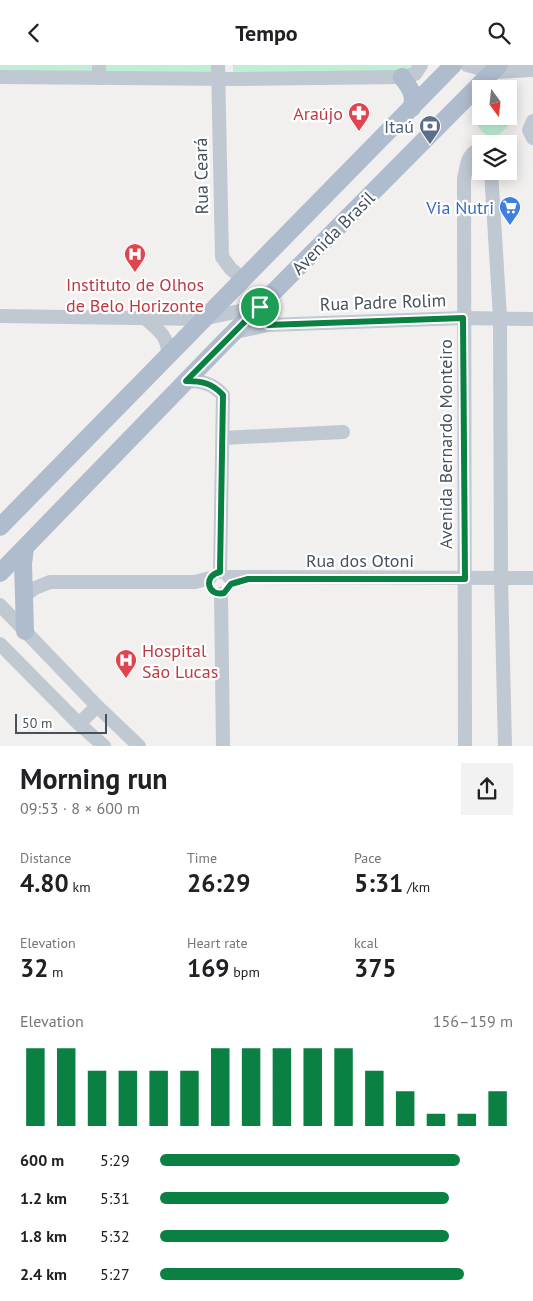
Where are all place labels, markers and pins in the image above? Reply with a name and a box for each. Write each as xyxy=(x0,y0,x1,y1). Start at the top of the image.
pharmacy icon: Araújo xyxy=(347,101,371,132)
place label: Araújo xyxy=(293,102,343,125)
bank icon: Itaú xyxy=(418,114,442,145)
place label: Itaú xyxy=(384,115,414,138)
supermarket icon: Via Nutri xyxy=(498,195,522,226)
place label: Via Nutri xyxy=(425,196,494,219)
hospital icon: Instituto de Olhos de Belo Horizonte xyxy=(123,242,147,273)
place label: Instituto de Olhos de Belo Horizonte xyxy=(66,273,204,317)
pin xyxy=(239,286,281,328)
place label: Hospital São Lucas xyxy=(142,639,218,683)
hospital icon: Hospital São Lucas xyxy=(114,648,138,679)

